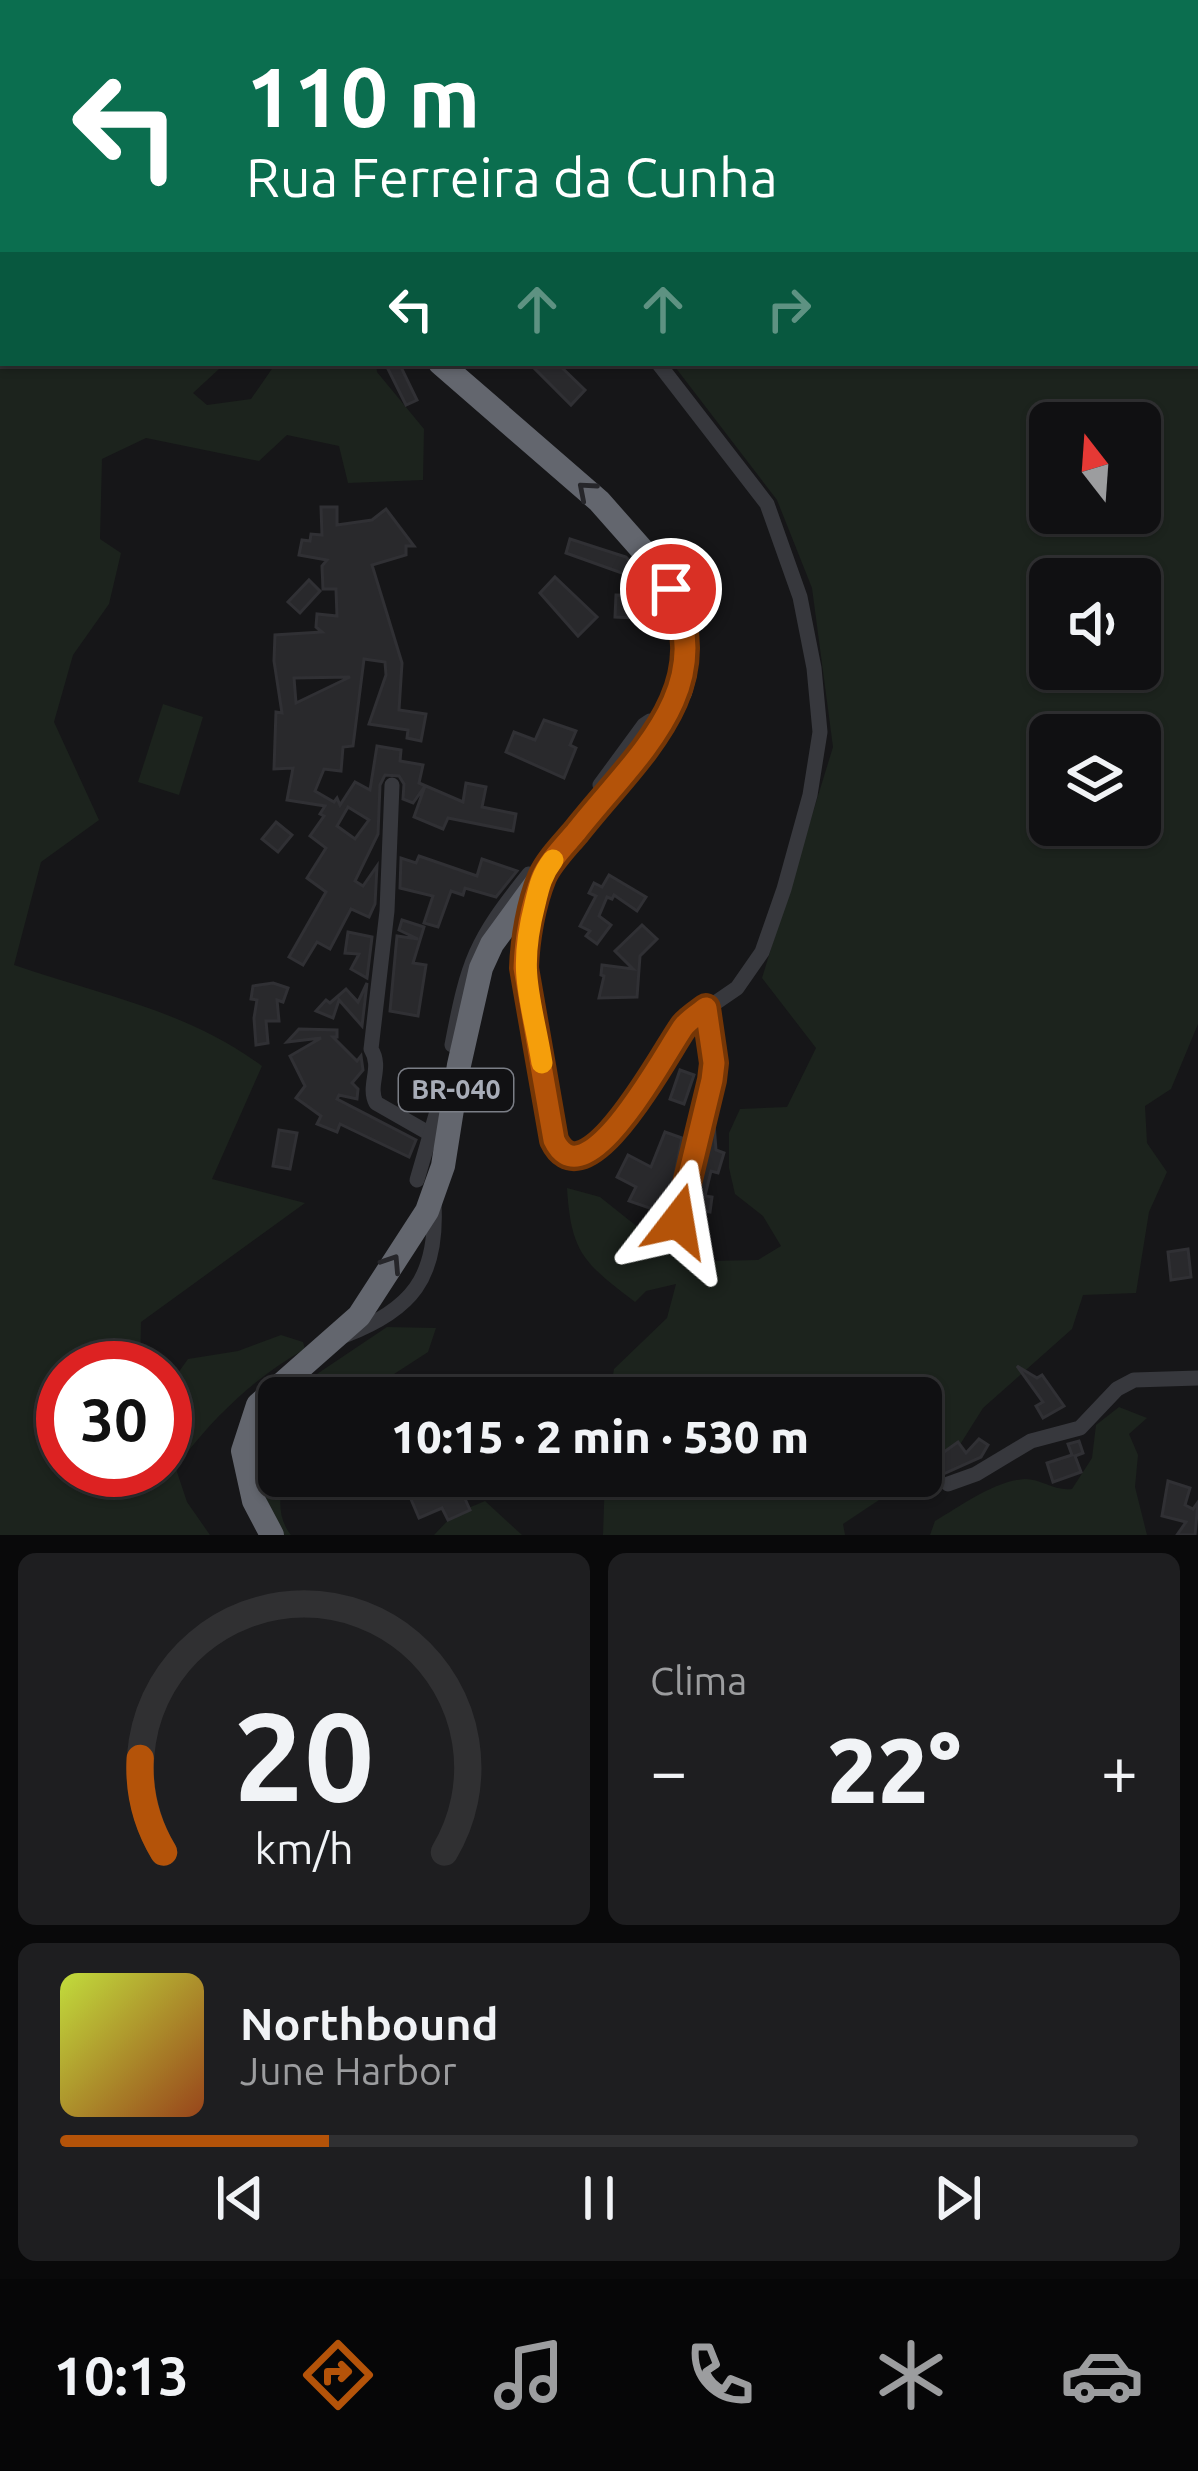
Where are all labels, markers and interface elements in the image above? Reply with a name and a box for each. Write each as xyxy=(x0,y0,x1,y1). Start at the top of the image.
icon: left xyxy=(48,48,204,204)
text: 110 m xyxy=(246,49,480,143)
text: Rua Ferreira da Cunha xyxy=(246,147,778,207)
icon: left xyxy=(378,276,444,342)
icon: ahead xyxy=(504,276,570,342)
icon: ahead xyxy=(630,276,696,342)
icon: right xyxy=(756,276,822,342)
north arrow xyxy=(1029,402,1161,534)
map controls xyxy=(1029,402,1161,846)
one-way arrow xyxy=(578,483,600,504)
pin xyxy=(620,538,722,640)
icon: arrive xyxy=(638,556,704,622)
button: sound xyxy=(1029,558,1161,690)
button: layers xyxy=(1029,714,1161,846)
road number: BR-040 xyxy=(399,1069,513,1111)
position arrow xyxy=(615,1158,741,1284)
one-way arrow xyxy=(378,1254,400,1276)
speed limit sign: 30 xyxy=(36,1341,192,1497)
text: 10:15 · 2 min · 530 m xyxy=(391,1411,809,1462)
text: Clima xyxy=(650,1659,747,1702)
text: 20 xyxy=(234,1685,374,1825)
text: 22° xyxy=(827,1719,961,1820)
text: − xyxy=(650,1733,687,1807)
text: + xyxy=(1101,1733,1138,1807)
text: km/h xyxy=(254,1824,354,1872)
text: Northbound xyxy=(240,1998,499,2049)
text: June Harbor xyxy=(240,2049,457,2092)
icon: previous xyxy=(207,2165,273,2231)
icon: pause xyxy=(566,2165,632,2231)
icon: next xyxy=(925,2165,991,2231)
icon: directions xyxy=(296,2333,380,2417)
icon: music xyxy=(487,2333,571,2417)
icon: phone xyxy=(678,2333,762,2417)
icon: climate xyxy=(869,2333,953,2417)
icon: car xyxy=(1060,2333,1144,2417)
text: 10:13 xyxy=(54,2345,189,2405)

